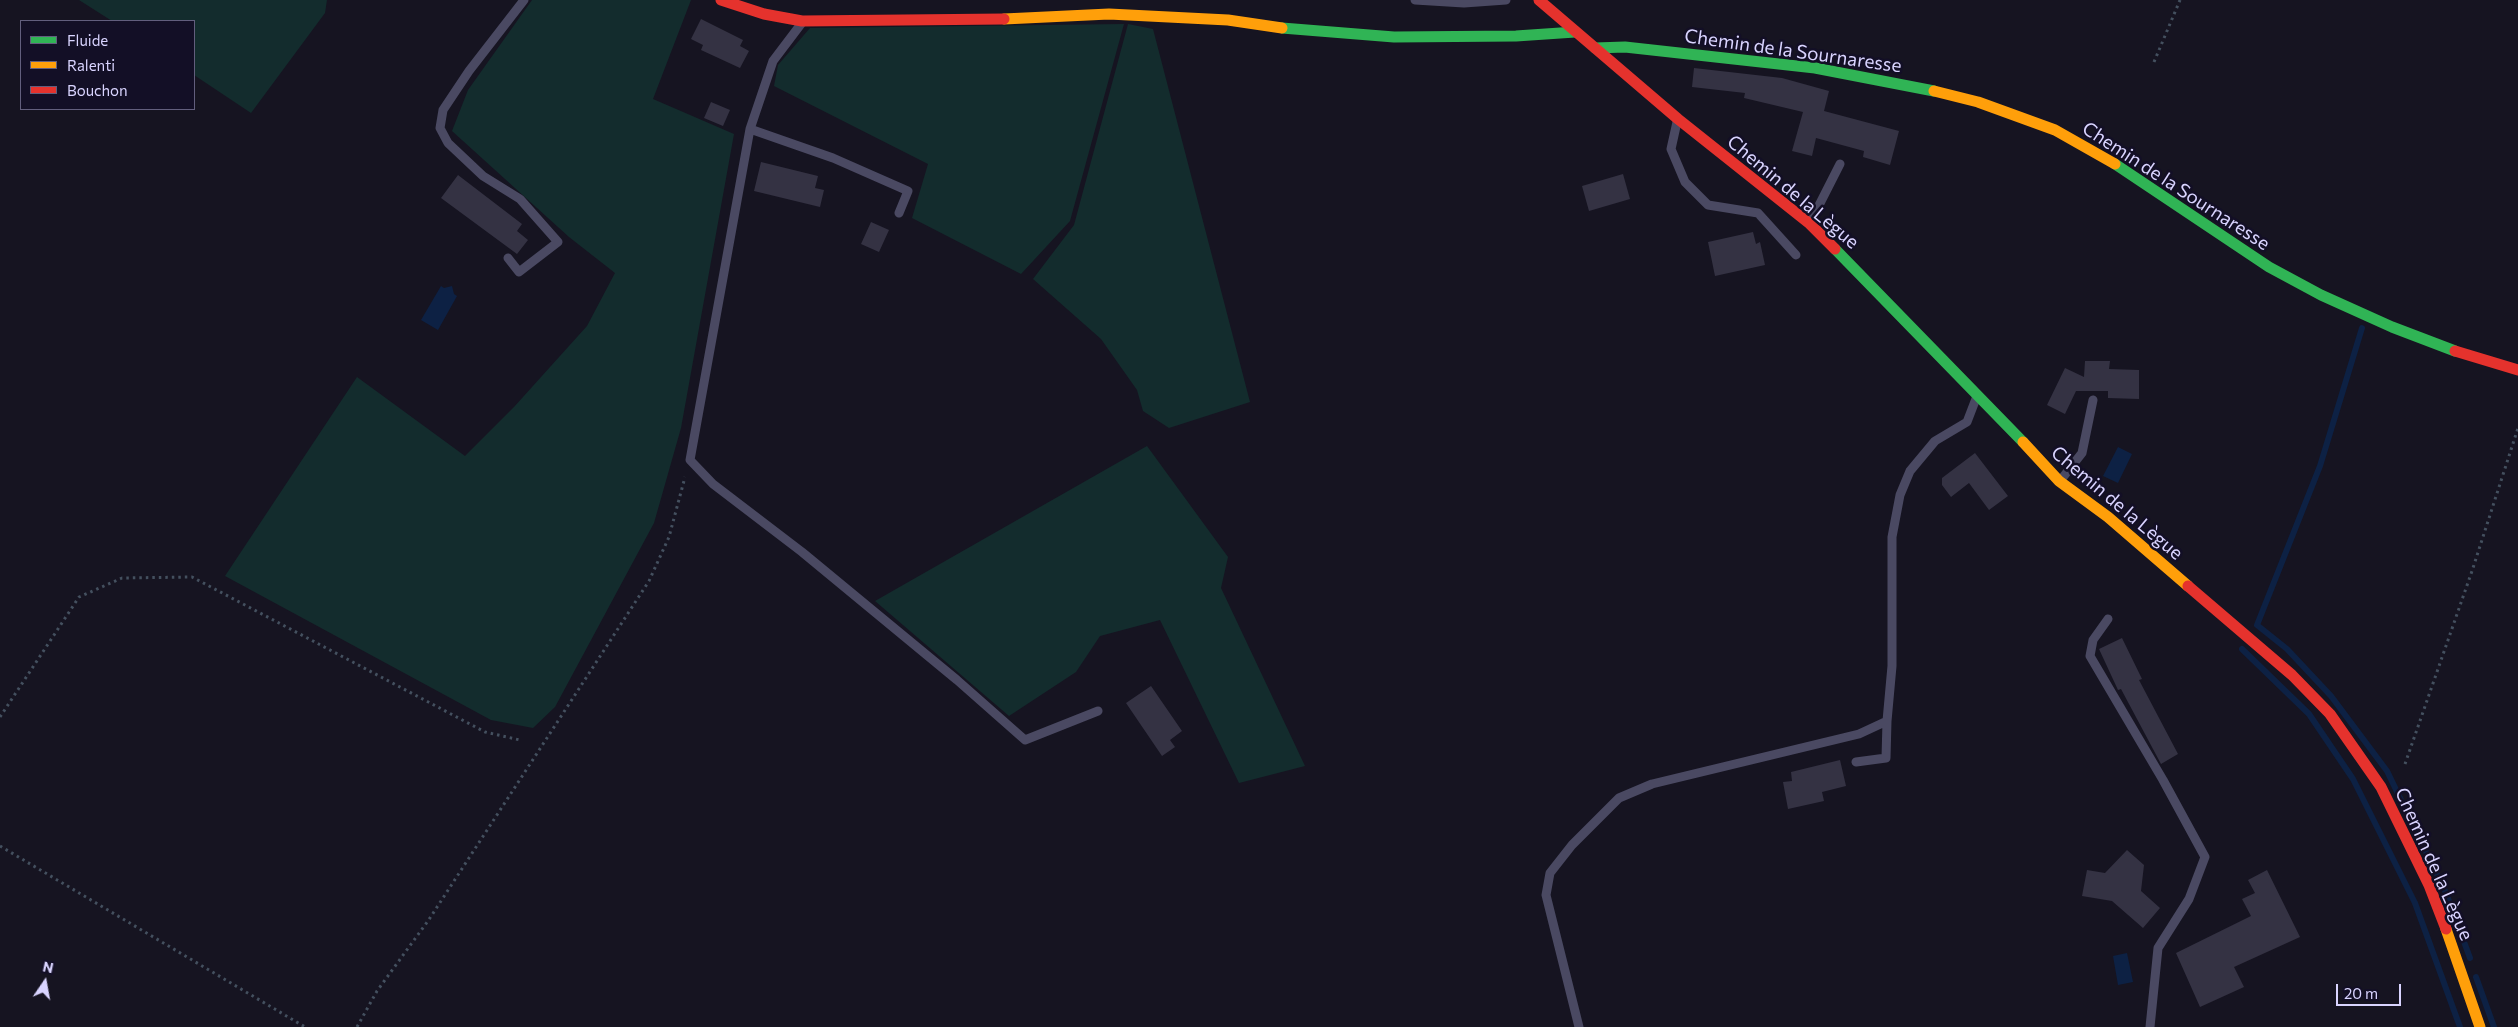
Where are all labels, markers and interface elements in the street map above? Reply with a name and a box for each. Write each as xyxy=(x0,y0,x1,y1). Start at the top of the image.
legend xyxy=(20,20,195,110)
street label: Chemin de la Sournaresse xyxy=(1683,24,1903,78)
text: Fluide xyxy=(67,31,108,49)
text: Ralenti xyxy=(67,56,115,74)
text: Bouchon xyxy=(67,81,128,99)
street label: Chemin de la Sournaresse xyxy=(2078,117,2274,255)
street label: Chemin de la Lègue xyxy=(1723,130,1863,254)
street label: Chemin de la Lègue xyxy=(2047,441,2187,565)
street label: Chemin de la Lègue xyxy=(2390,784,2478,944)
north arrow xyxy=(20,957,70,1007)
text: N xyxy=(41,957,55,976)
scale bar xyxy=(2338,974,2403,1006)
text: 20 m xyxy=(2344,984,2378,1002)

